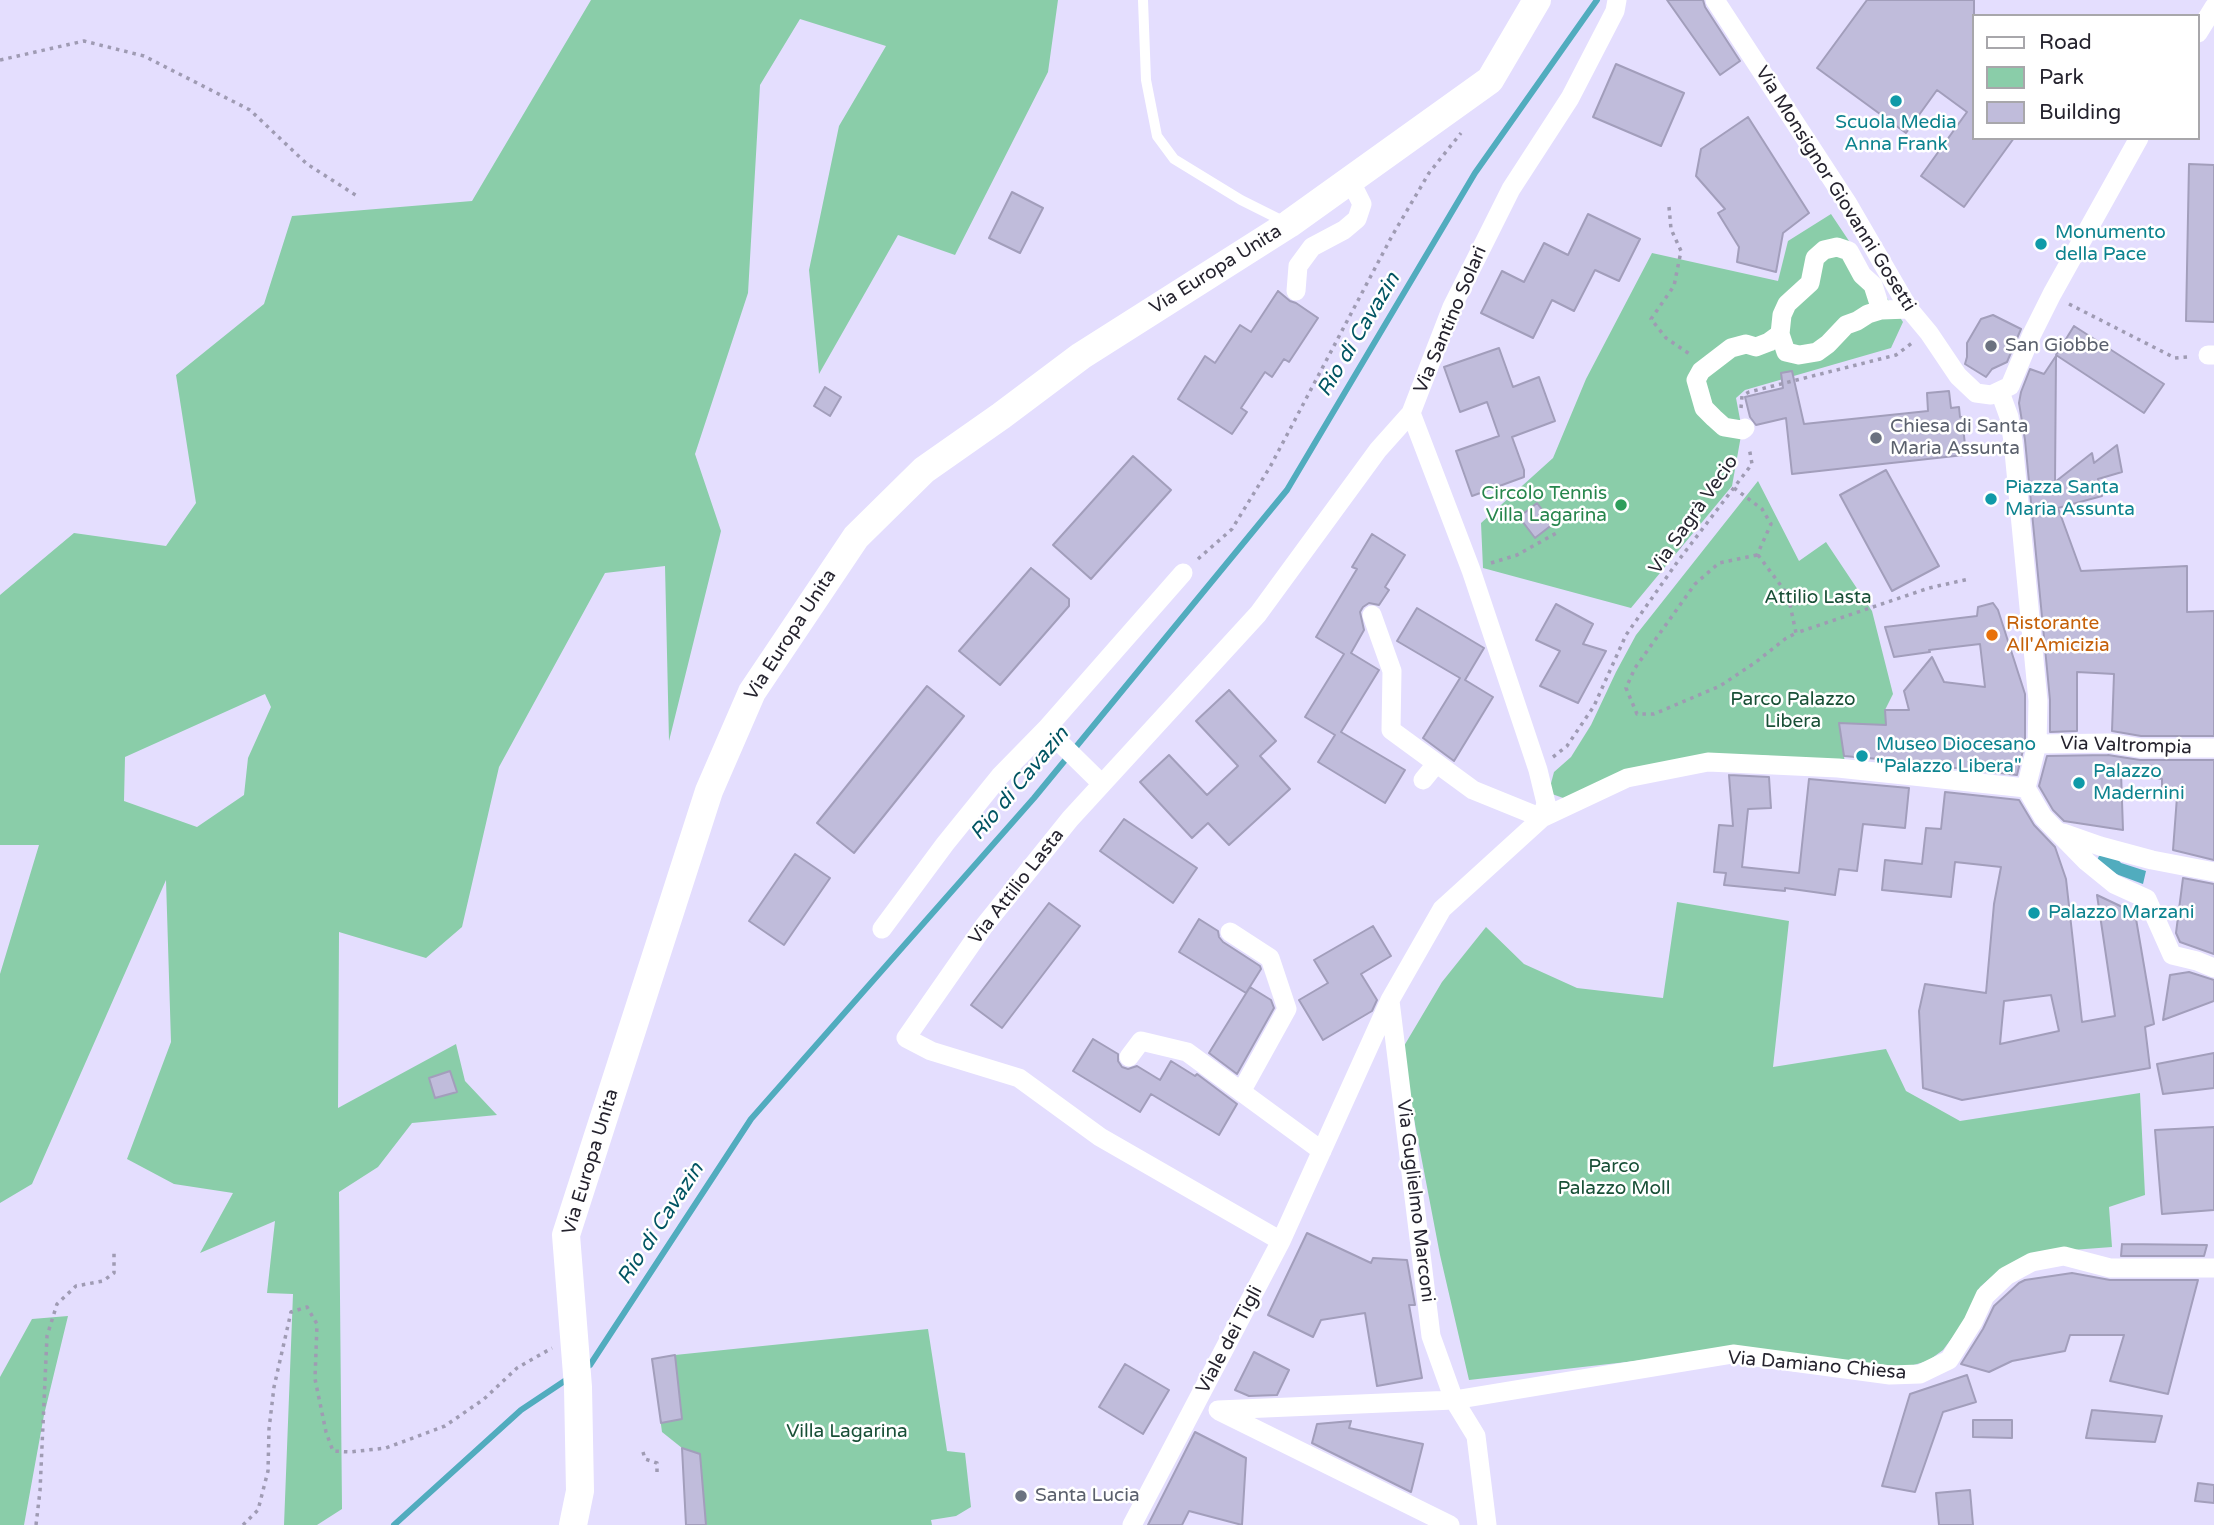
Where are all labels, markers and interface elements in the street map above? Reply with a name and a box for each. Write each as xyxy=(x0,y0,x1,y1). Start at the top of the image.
legend xyxy=(1972,14,2200,140)
text: Road xyxy=(2039,30,2092,55)
street label: Via Monsignor Giovanni Gosetti xyxy=(1750,62,1920,316)
text: Park xyxy=(2039,65,2084,90)
marker: Scuola Media Anna Frank xyxy=(1888,93,1904,109)
text: Building xyxy=(2039,100,2121,125)
place label: Scuola Media Anna Frank xyxy=(1835,112,1957,156)
street label: Via Europa Unita xyxy=(1146,220,1286,320)
place label: Monumento della Pace xyxy=(2055,222,2166,266)
marker: Monumento della Pace xyxy=(2033,236,2049,252)
street label: Via Santino Solari xyxy=(1410,243,1492,397)
water label: Rio di Cavazin xyxy=(1312,269,1406,401)
place label: San Giobbe xyxy=(2005,335,2109,357)
marker: San Giobbe xyxy=(1983,338,1999,354)
place label: Chiesa di Santa Maria Assunta xyxy=(1890,416,2028,460)
marker: Chiesa di Santa Maria Assunta xyxy=(1868,430,1884,446)
street label: Via Sagrà Vecio xyxy=(1645,451,1743,579)
place label: Piazza Santa Maria Assunta xyxy=(2005,477,2135,521)
place label: Circolo Tennis Villa Lagarina xyxy=(1481,483,1607,527)
marker: Piazza Santa Maria Assunta xyxy=(1983,491,1999,507)
marker: Circolo Tennis Villa Lagarina xyxy=(1613,497,1629,513)
street label: Via Europa Unita xyxy=(740,565,842,705)
park label: Attilio Lasta xyxy=(1764,587,1872,609)
place label: Ristorante All'Amicizia xyxy=(2006,613,2110,657)
marker: Ristorante All'Amicizia xyxy=(1984,627,2000,643)
park label: Parco Palazzo Libera xyxy=(1730,689,1856,733)
water label: Rio di Cavazin xyxy=(965,722,1075,846)
street label: Via Valtrompia xyxy=(2060,732,2192,760)
place label: Museo Diocesano "Palazzo Libera" xyxy=(1876,734,2036,778)
marker: Museo Diocesano "Palazzo Libera" xyxy=(1854,748,1870,764)
place label: Palazzo Madernini xyxy=(2093,761,2185,805)
marker: Palazzo Madernini xyxy=(2071,775,2087,791)
street label: Via Attilio Lasta xyxy=(965,824,1069,950)
place label: Palazzo Marzani xyxy=(2048,902,2195,924)
marker: Palazzo Marzani xyxy=(2026,905,2042,921)
street label: Via Europa Unita xyxy=(558,1086,624,1238)
street label: Via Guglielmo Marconi xyxy=(1391,1098,1439,1304)
park label: Parco Palazzo Moll xyxy=(1558,1156,1670,1200)
water label: Rio di Cavazin xyxy=(612,1158,710,1290)
street label: Viale dei Tigli xyxy=(1192,1282,1268,1398)
street label: Via Damiano Chiesa xyxy=(1727,1347,1907,1385)
park label: Villa Lagarina xyxy=(786,1421,908,1443)
place label: Santa Lucia xyxy=(1035,1485,1140,1507)
marker: Santa Lucia xyxy=(1013,1488,1029,1504)

